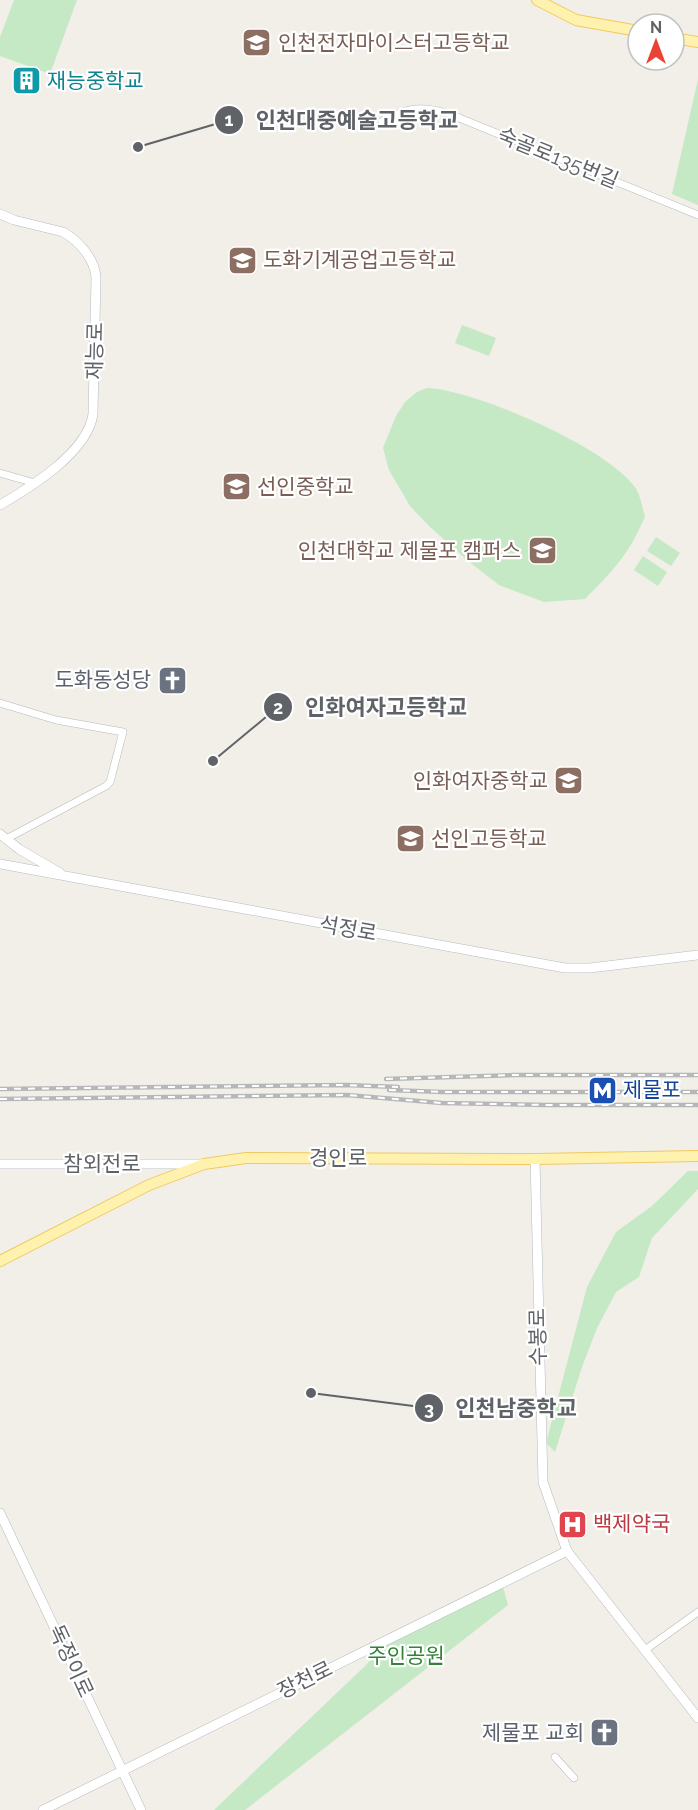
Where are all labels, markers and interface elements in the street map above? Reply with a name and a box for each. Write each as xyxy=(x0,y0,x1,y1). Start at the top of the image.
north arrow xyxy=(626,12,686,72)
text: N xyxy=(650,18,662,37)
school or university icon: 인천전자마이스터고등학교 xyxy=(241,27,273,59)
place label: 인천전자마이스터고등학교 xyxy=(278,30,510,55)
building icon: 재능중학교 xyxy=(10,65,42,97)
place label: 재능중학교 xyxy=(47,68,144,93)
callout: 인천대중예술고등학교 xyxy=(214,100,470,140)
text: 인천대중예술고등학교 xyxy=(256,107,458,133)
text: 1 xyxy=(225,109,234,130)
street label: 숙골로135번길 xyxy=(494,122,622,193)
school or university icon: 도화기계공업고등학교 xyxy=(226,244,258,276)
place label: 도화기계공업고등학교 xyxy=(263,247,456,272)
street label: 재능로 xyxy=(81,322,108,380)
school or university icon: 선인중학교 xyxy=(220,471,252,503)
place label: 선인중학교 xyxy=(257,474,354,499)
school or university icon: 인천대학교 제물포 캠퍼스 xyxy=(526,535,558,567)
place label: 인천대학교 제물포 캠퍼스 xyxy=(298,538,521,563)
church icon: 도화동성당 xyxy=(156,664,188,696)
place label: 도화동성당 xyxy=(54,667,151,692)
callout: 인화여자고등학교 xyxy=(263,687,479,727)
text: 인화여자고등학교 xyxy=(305,694,467,720)
text: 2 xyxy=(273,697,283,718)
school or university icon: 인화여자중학교 xyxy=(553,765,585,797)
place label: 인화여자중학교 xyxy=(413,768,548,793)
school or university icon: 선인고등학교 xyxy=(394,823,426,855)
place label: 선인고등학교 xyxy=(431,826,547,851)
street label: 석정로 xyxy=(317,911,379,946)
metro station icon: 제물포 xyxy=(586,1074,618,1106)
place label: 제물포 xyxy=(623,1077,681,1102)
street label: 경인로 xyxy=(309,1145,367,1170)
street label: 참외전로 xyxy=(63,1151,141,1176)
street label: 수봉로 xyxy=(524,1308,551,1366)
callout: 인천남중학교 xyxy=(414,1388,589,1428)
text: 인천남중학교 xyxy=(455,1395,577,1421)
text: 3 xyxy=(424,1398,434,1419)
hospital icon: 백제약국 xyxy=(556,1508,588,1540)
place label: 백제약국 xyxy=(593,1511,670,1536)
street label: 독정이로 xyxy=(44,1620,99,1701)
park label: 주인공원 xyxy=(367,1643,445,1668)
street label: 장천로 xyxy=(273,1656,336,1703)
church icon: 제물포 교회 xyxy=(589,1717,621,1749)
place label: 제물포 교회 xyxy=(482,1720,584,1745)

